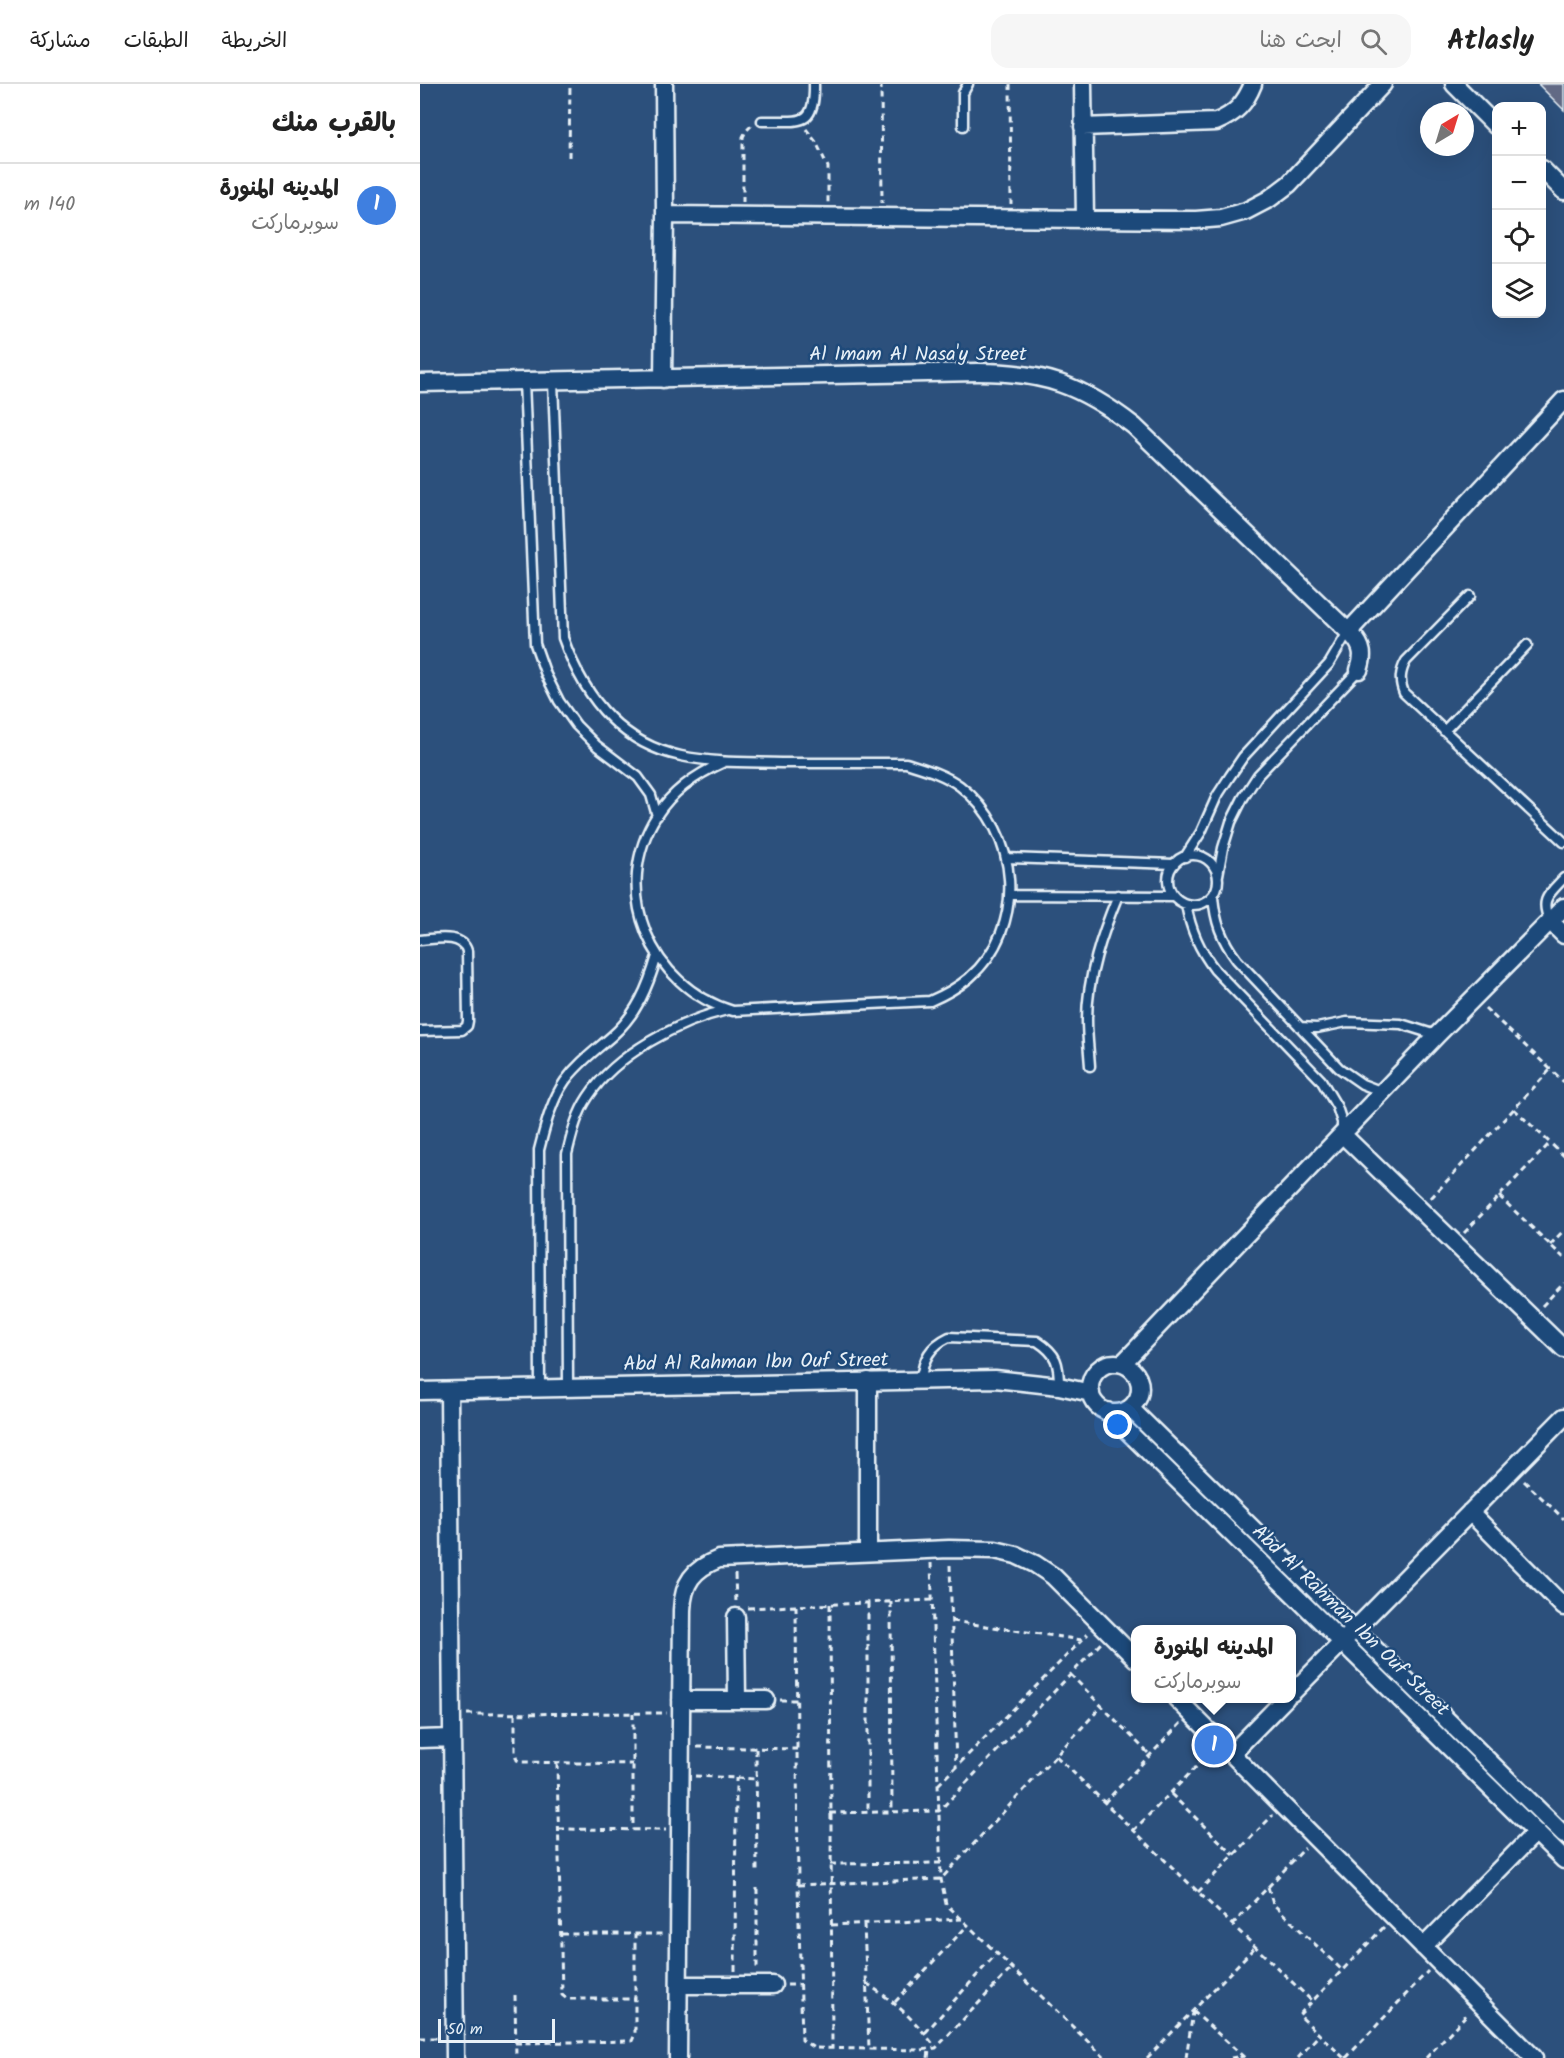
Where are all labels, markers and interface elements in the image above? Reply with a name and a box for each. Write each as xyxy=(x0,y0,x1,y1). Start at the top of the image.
search box xyxy=(991,14,1411,68)
text: Atlasly xyxy=(1447,19,1534,64)
text: ابحث هنا xyxy=(1260,24,1342,59)
text: مشاركة xyxy=(30,25,91,58)
text: الطبقات xyxy=(124,25,189,58)
text: الخريطة xyxy=(222,25,287,58)
icon: search xyxy=(1357,25,1390,58)
north arrow xyxy=(1420,102,1474,156)
map controls xyxy=(1492,102,1546,318)
button: + xyxy=(1492,102,1546,156)
text: بالقرب منك xyxy=(272,103,396,145)
button: − xyxy=(1492,156,1546,210)
text: المدينه المنورة xyxy=(219,172,339,207)
text: 140 m xyxy=(24,189,75,221)
text: 1 xyxy=(373,189,380,221)
text: سوبرماركت xyxy=(251,208,339,240)
button: locate xyxy=(1492,210,1546,264)
button: layers xyxy=(1492,264,1546,318)
street label: Al Imam Al Nasa'y Street xyxy=(809,339,1027,371)
street label: Abd Al Rahman Ibn Ouf Street xyxy=(623,1345,889,1381)
your location xyxy=(1103,1410,1132,1439)
street label: Abd Al Rahman Ibn Ouf Street xyxy=(1244,1517,1457,1725)
popup xyxy=(1131,1625,1296,1703)
text: المدينه المنورة xyxy=(1154,1631,1273,1666)
text: سوبرماركت xyxy=(1154,1667,1242,1699)
pin: 1 xyxy=(1194,1722,1234,1768)
scale bar xyxy=(438,2016,555,2044)
text: 50 m xyxy=(447,2017,483,2042)

